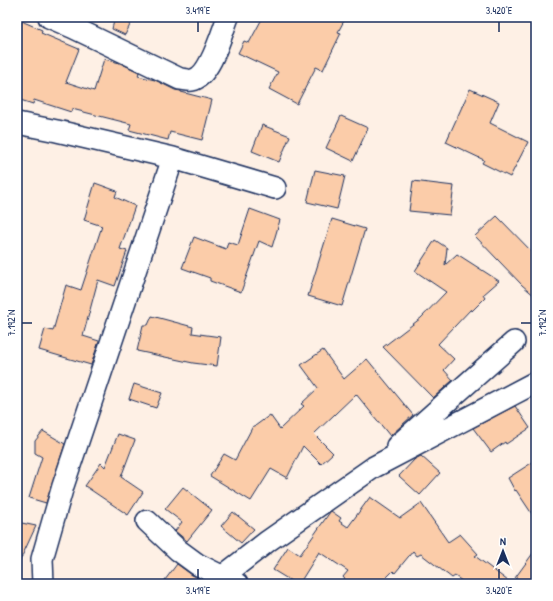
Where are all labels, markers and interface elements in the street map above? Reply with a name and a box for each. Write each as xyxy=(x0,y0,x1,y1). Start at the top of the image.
text: 3.419°E xyxy=(186,4,211,17)
text: 3.420°E xyxy=(486,4,513,17)
text: 7.192°N xyxy=(5,310,18,336)
text: 7.192°N xyxy=(536,310,549,336)
north arrow xyxy=(483,531,523,571)
text: N xyxy=(500,534,506,548)
text: 3.419°E xyxy=(186,584,211,597)
text: 3.420°E xyxy=(486,584,513,597)

